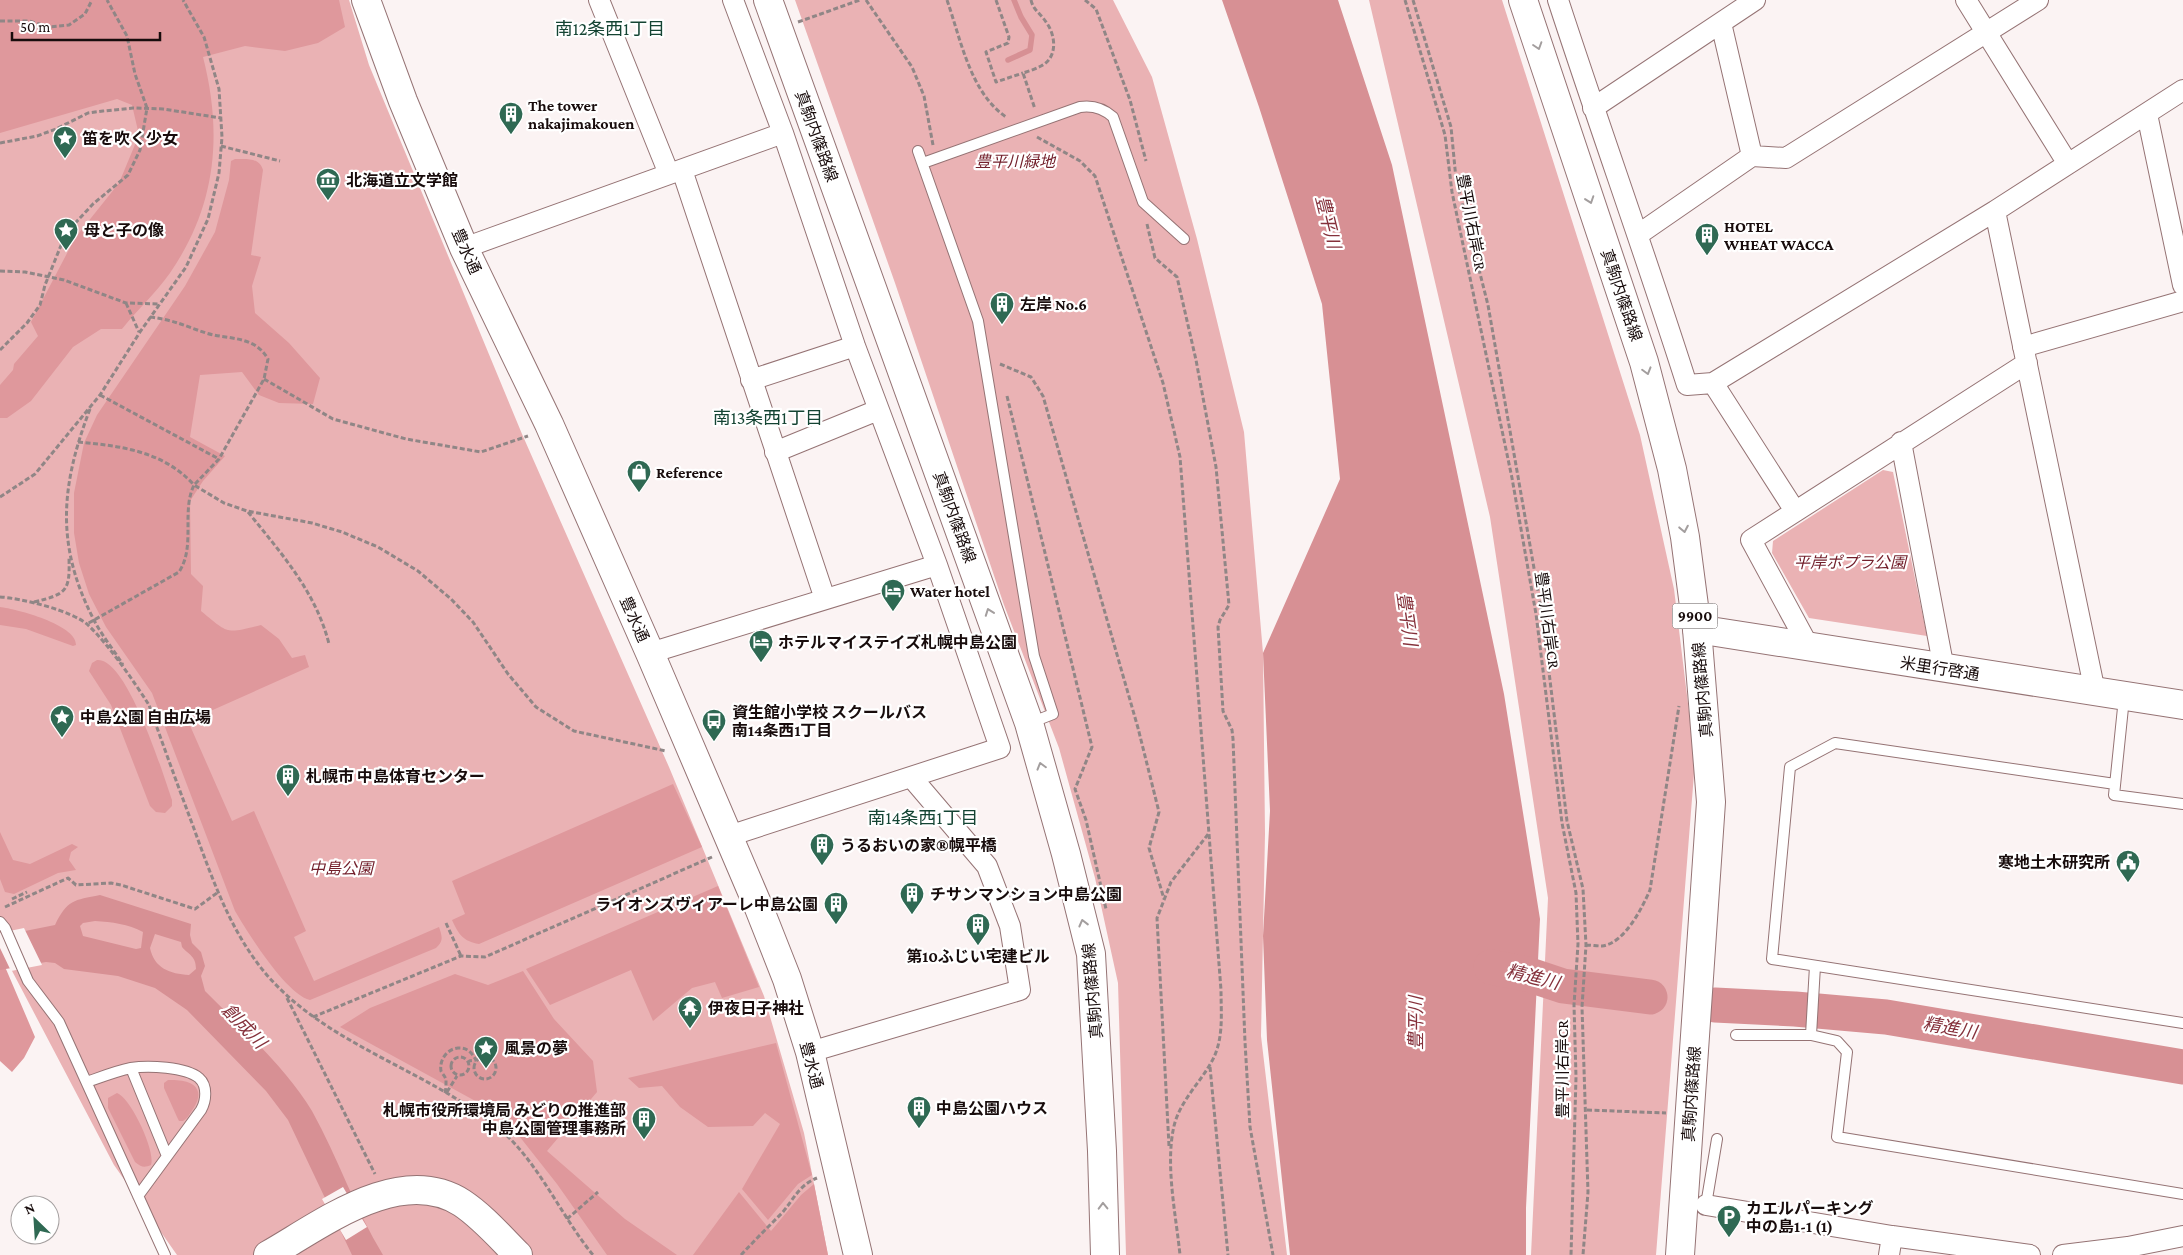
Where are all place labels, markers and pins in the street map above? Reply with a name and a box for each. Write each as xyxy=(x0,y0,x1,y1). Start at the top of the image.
place label: The tower nakajimakouen xyxy=(528,97,634,133)
building icon: The tower nakajimakouen xyxy=(498,101,524,135)
place icon: 笛を吹く少女 xyxy=(52,125,78,159)
place label: 笛を吹く少女 xyxy=(82,130,178,147)
museum icon: 北海道立文学館 xyxy=(315,167,341,201)
place label: 北海道立文学館 xyxy=(346,172,458,189)
place icon: 母と子の像 xyxy=(53,217,79,251)
place label: HOTEL WHEAT WACCA xyxy=(1723,218,1834,253)
place label: 母と子の像 xyxy=(84,222,164,239)
building icon: HOTEL WHEAT WACCA xyxy=(1694,222,1720,256)
building icon: 左岸 No.6 xyxy=(989,291,1015,325)
place label: 左岸 No.6 xyxy=(1020,296,1087,313)
shop icon: Reference xyxy=(626,459,652,493)
place label: Reference xyxy=(656,464,723,481)
hotel icon: Water hotel xyxy=(880,578,906,612)
place label: Water hotel xyxy=(909,583,990,600)
hotel icon: ホテルマイステイズ札幌中島公園 xyxy=(748,629,774,663)
place label: ホテルマイステイズ札幌中島公園 xyxy=(778,634,1017,651)
place icon: 中島公園 自由広場 xyxy=(49,704,75,738)
place label: 資生館小学校 スクールバス 南14条西1丁目 xyxy=(732,704,927,739)
bus stop icon: 資生館小学校 スクールバス 南14条西1丁目 xyxy=(701,708,727,742)
place label: 中島公園 自由広場 xyxy=(80,709,211,726)
building icon: 札幌市 中島体育センター xyxy=(275,763,301,797)
place label: 札幌市 中島体育センター xyxy=(306,768,485,785)
building icon: うるおいの家®幌平橋 xyxy=(809,832,835,866)
place label: うるおいの家®幌平橋 xyxy=(840,837,997,854)
public building icon: 寒地土木研究所 xyxy=(2115,849,2141,883)
place label: 寒地土木研究所 xyxy=(1998,854,2110,871)
building icon: チサンマンション中島公園 xyxy=(899,881,925,915)
place label: チサンマンション中島公園 xyxy=(930,886,1122,903)
building icon: ライオンズヴィアーレ中島公園 xyxy=(823,891,849,925)
place label: ライオンズヴィアーレ中島公園 xyxy=(595,896,818,913)
building icon: 第10ふじい宅建ビル xyxy=(965,912,991,946)
place label: 第10ふじい宅建ビル xyxy=(906,948,1050,965)
temple icon: 伊夜日子神社 xyxy=(677,995,703,1029)
place label: 伊夜日子神社 xyxy=(707,999,804,1017)
place icon: 風景の夢 xyxy=(473,1035,499,1069)
place label: 風景の夢 xyxy=(504,1040,568,1057)
building icon: 中島公園ハウス xyxy=(906,1095,932,1129)
place label: 中島公園ハウス xyxy=(936,1100,1048,1117)
place label: 札幌市役所環境局 みどりの推進部 中島公園管理事務所 xyxy=(383,1102,626,1137)
building icon: 札幌市役所環境局 みどりの推進部 中島公園管理事務所 xyxy=(631,1106,657,1140)
place label: カエルパーキング 中の島1-1 (1) xyxy=(1746,1199,1874,1236)
parking icon: カエルパーキング 中の島1-1 (1) xyxy=(1716,1204,1742,1238)

